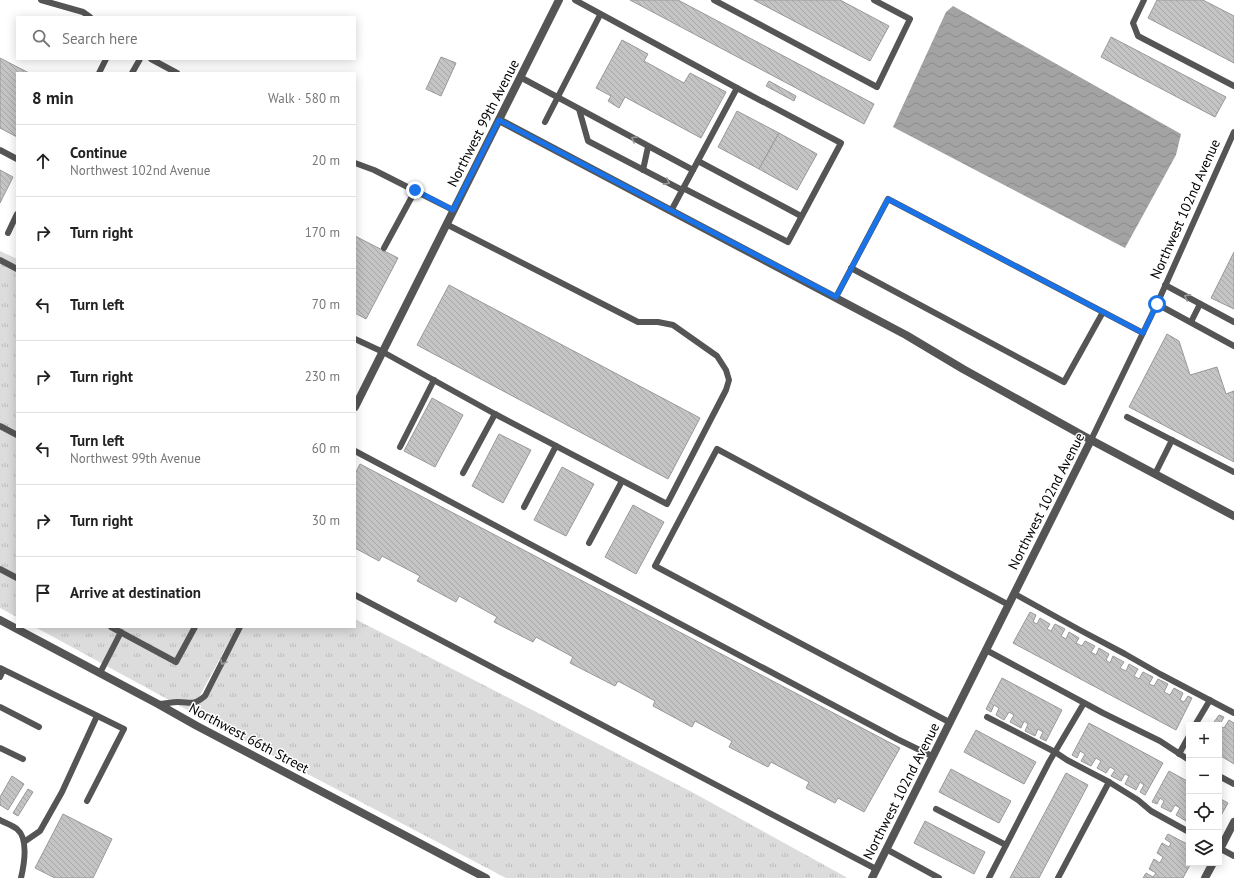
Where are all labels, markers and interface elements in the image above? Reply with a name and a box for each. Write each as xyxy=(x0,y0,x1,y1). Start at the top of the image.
search box xyxy=(16,16,356,60)
icon: search xyxy=(30,27,52,49)
text: Search here xyxy=(62,29,138,48)
street label: Northwest 99th Avenue xyxy=(443,56,523,190)
text: 8 min xyxy=(32,87,73,109)
text: Walk · 580 m xyxy=(268,90,340,107)
one-way arrow xyxy=(631,136,638,143)
street label: Northwest 102nd Avenue xyxy=(1146,136,1224,282)
text: Continue xyxy=(70,143,127,162)
icon: ahead xyxy=(32,150,54,172)
text: 20 m xyxy=(312,152,340,169)
text: Northwest 102nd Avenue xyxy=(70,162,210,179)
one-way arrow xyxy=(663,178,670,185)
route end xyxy=(406,181,424,199)
icon: right xyxy=(32,222,54,244)
text: Turn right xyxy=(70,223,133,242)
text: 170 m xyxy=(305,224,340,241)
icon: left xyxy=(32,294,54,316)
one-way arrow xyxy=(1184,294,1191,302)
text: Turn left xyxy=(70,295,124,314)
route start xyxy=(1148,295,1166,313)
text: 70 m xyxy=(312,296,340,313)
icon: right xyxy=(32,366,54,388)
text: Turn right xyxy=(70,367,133,386)
text: 230 m xyxy=(305,368,340,385)
street label: Northwest 102nd Avenue xyxy=(1004,430,1088,572)
text: Turn left xyxy=(70,431,124,450)
icon: left xyxy=(32,438,54,460)
text: 60 m xyxy=(312,440,340,457)
text: Northwest 99th Avenue xyxy=(70,450,201,467)
icon: right xyxy=(32,510,54,532)
text: Turn right xyxy=(70,511,133,530)
text: 30 m xyxy=(312,512,340,529)
icon: arrive xyxy=(32,582,54,604)
text: Arrive at destination xyxy=(70,583,201,602)
one-way arrow xyxy=(220,658,227,665)
street label: Northwest 66th Street xyxy=(186,699,312,777)
street label: Northwest 102nd Avenue xyxy=(859,720,943,862)
map controls xyxy=(1186,722,1222,866)
button: + xyxy=(1186,722,1222,758)
button: − xyxy=(1186,758,1222,794)
button: locate xyxy=(1186,794,1222,830)
button: layers xyxy=(1186,830,1222,866)

